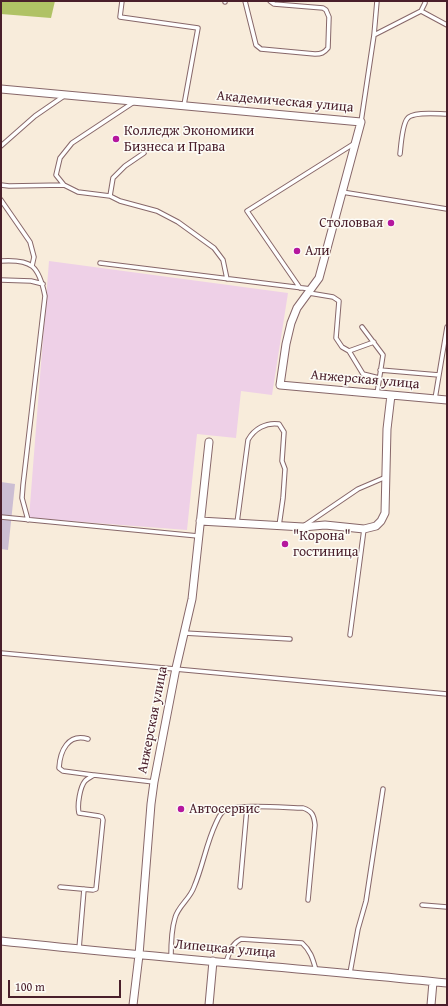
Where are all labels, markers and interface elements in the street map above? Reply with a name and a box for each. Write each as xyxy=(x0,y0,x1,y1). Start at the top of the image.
street label: Академическая улица xyxy=(216,88,354,116)
place label: Колледж Экономики Бизнеса и Права xyxy=(124,123,254,156)
marker: Колледж Экономики Бизнеса и Права xyxy=(111,134,121,144)
place label: Столоввая xyxy=(319,215,383,231)
marker: Столоввая xyxy=(386,218,396,228)
place label: Али xyxy=(305,243,330,259)
marker: Али xyxy=(292,246,302,256)
street label: Анжерская улица xyxy=(310,367,420,393)
place label: "Корона" гостиница xyxy=(293,528,358,560)
marker: "Корона" гостиница xyxy=(280,539,290,549)
street label: Анжерская улица xyxy=(134,665,172,775)
place label: Автосервис xyxy=(189,801,260,817)
marker: Автосервис xyxy=(176,804,186,814)
street label: Липецкая улица xyxy=(174,936,276,962)
scale bar xyxy=(10,972,123,998)
text: 100 m xyxy=(15,978,45,995)

